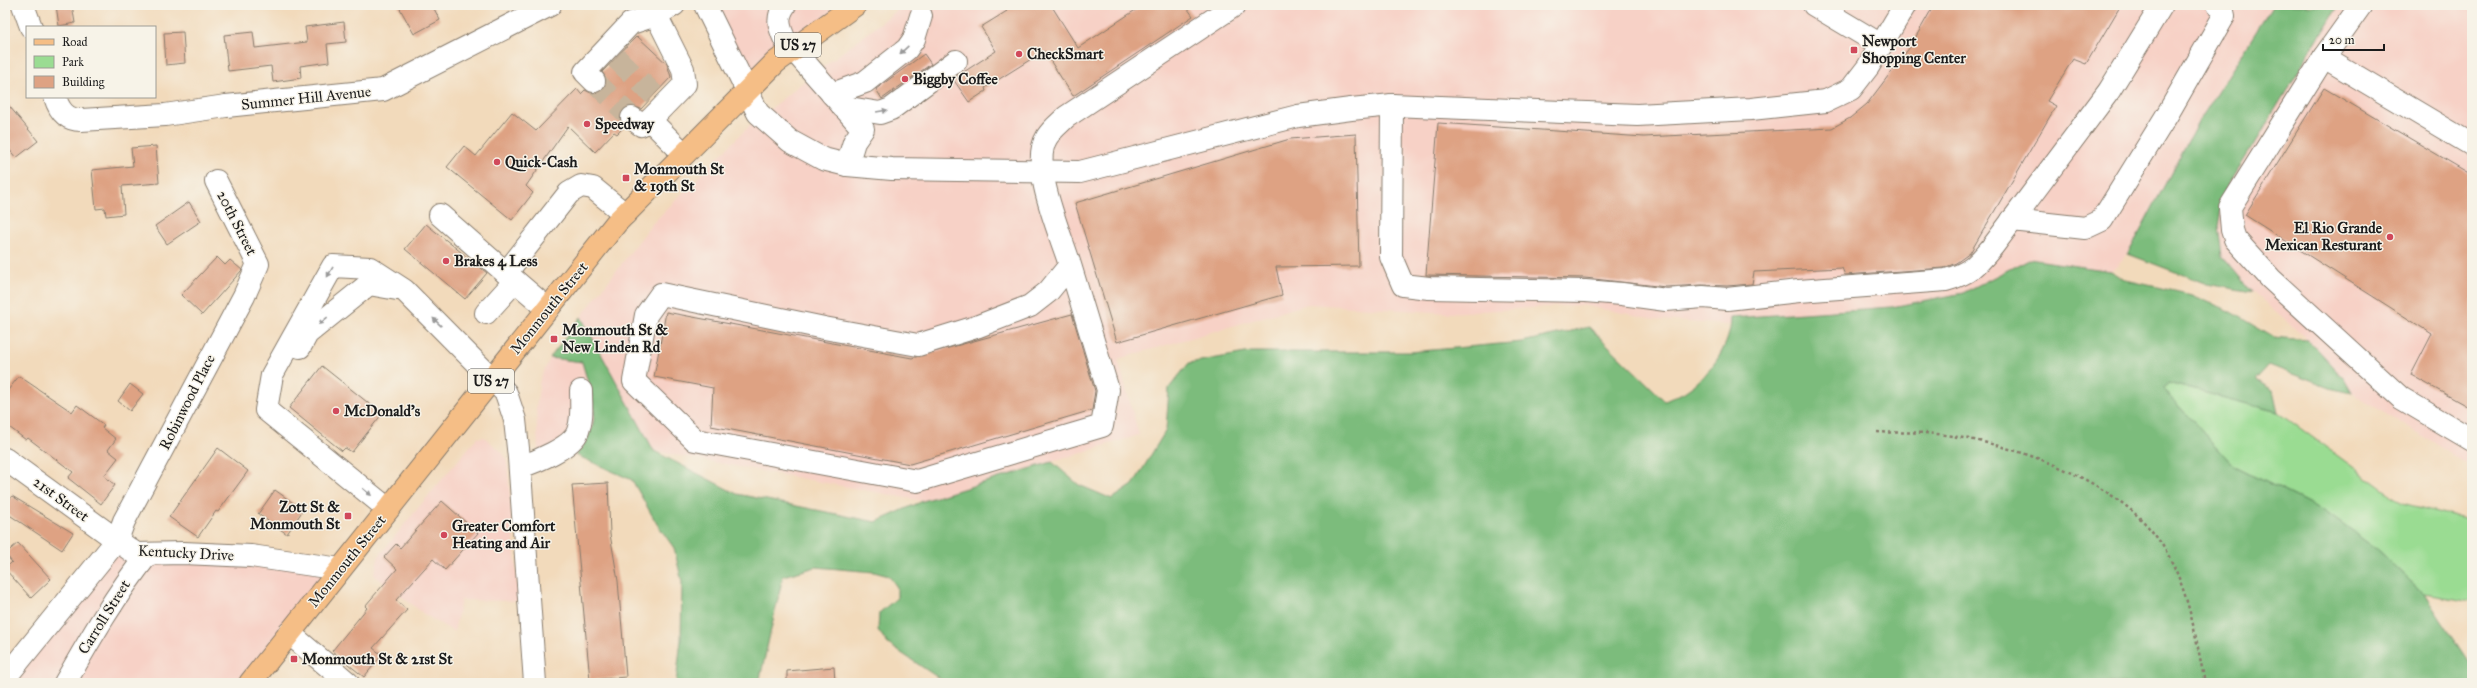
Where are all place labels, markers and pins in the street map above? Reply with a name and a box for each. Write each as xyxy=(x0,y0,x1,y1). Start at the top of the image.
place label: Newport Shopping Center xyxy=(1862,32,1966,68)
place label: CheckSmart xyxy=(1027,45,1104,63)
marker: Newport Shopping Center xyxy=(1849,45,1859,55)
marker: CheckSmart xyxy=(1014,49,1024,59)
place label: Biggby Coffee xyxy=(913,70,998,89)
marker: Biggby Coffee xyxy=(900,74,910,84)
place label: Speedway xyxy=(595,115,655,134)
marker: Speedway xyxy=(582,119,592,129)
place label: Quick-Cash xyxy=(505,153,578,172)
marker: Quick-Cash xyxy=(492,157,502,167)
place label: Monmouth St & 19th St xyxy=(634,160,725,196)
marker: Monmouth St & 19th St xyxy=(621,173,631,183)
place label: El Rio Grande Mexican Resturant xyxy=(2265,219,2383,254)
marker: El Rio Grande Mexican Resturant xyxy=(2385,232,2395,242)
place label: Brakes 4 Less xyxy=(454,252,538,271)
marker: Brakes 4 Less xyxy=(441,256,451,266)
place label: Monmouth St & New Linden Rd xyxy=(562,321,668,356)
marker: Monmouth St & New Linden Rd xyxy=(549,334,559,344)
place label: McDonald's xyxy=(344,402,421,420)
marker: McDonald's xyxy=(331,406,341,416)
place label: Zott St & Monmouth St xyxy=(250,498,341,533)
marker: Zott St & Monmouth St xyxy=(343,511,353,521)
place label: Greater Comfort Heating and Air xyxy=(452,517,556,553)
marker: Greater Comfort Heating and Air xyxy=(439,530,449,540)
place label: Monmouth St & 21st St xyxy=(302,650,453,668)
marker: Monmouth St & 21st St xyxy=(289,654,299,664)

